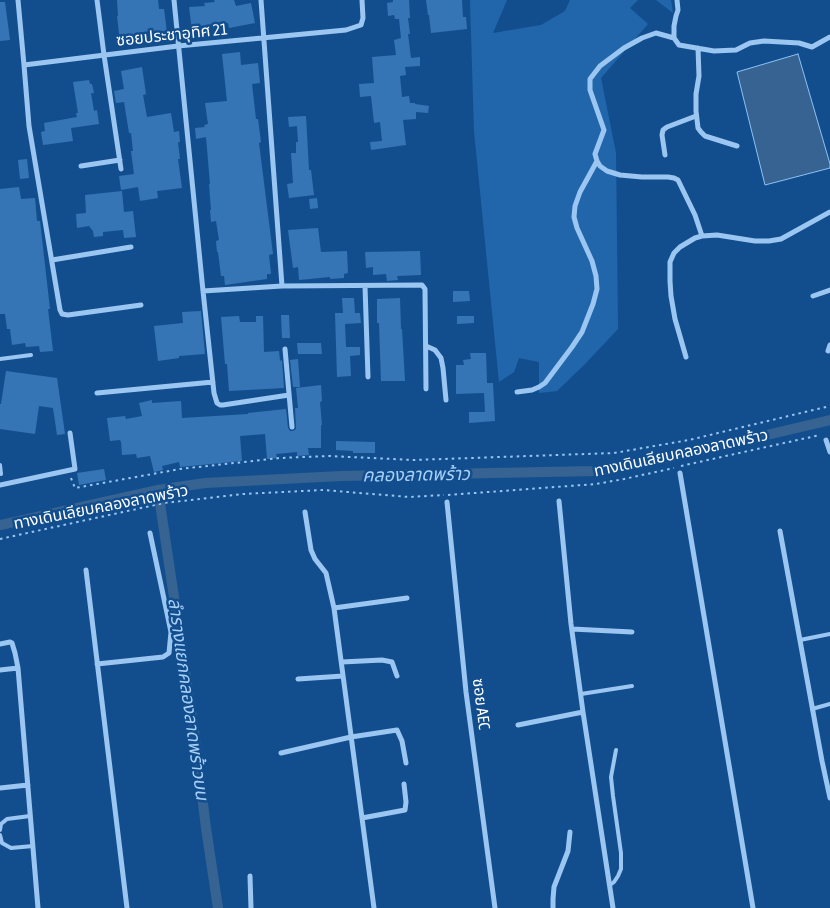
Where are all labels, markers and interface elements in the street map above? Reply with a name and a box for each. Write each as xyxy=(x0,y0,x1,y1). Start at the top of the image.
street label: ซอยประชาอุทิศ 21 xyxy=(115,20,229,50)
street label: ทางเดินเลียบคลองลาดพร้าว xyxy=(592,425,770,481)
water label: คลองลาดพร้าว xyxy=(362,463,470,487)
street label: ทางเดินเลียบคลองลาดพร้าว xyxy=(12,481,190,533)
water label: ลำรางแยกคลองลาดพร้าวบน xyxy=(163,597,213,801)
street label: ซอย AEC xyxy=(468,677,494,731)

